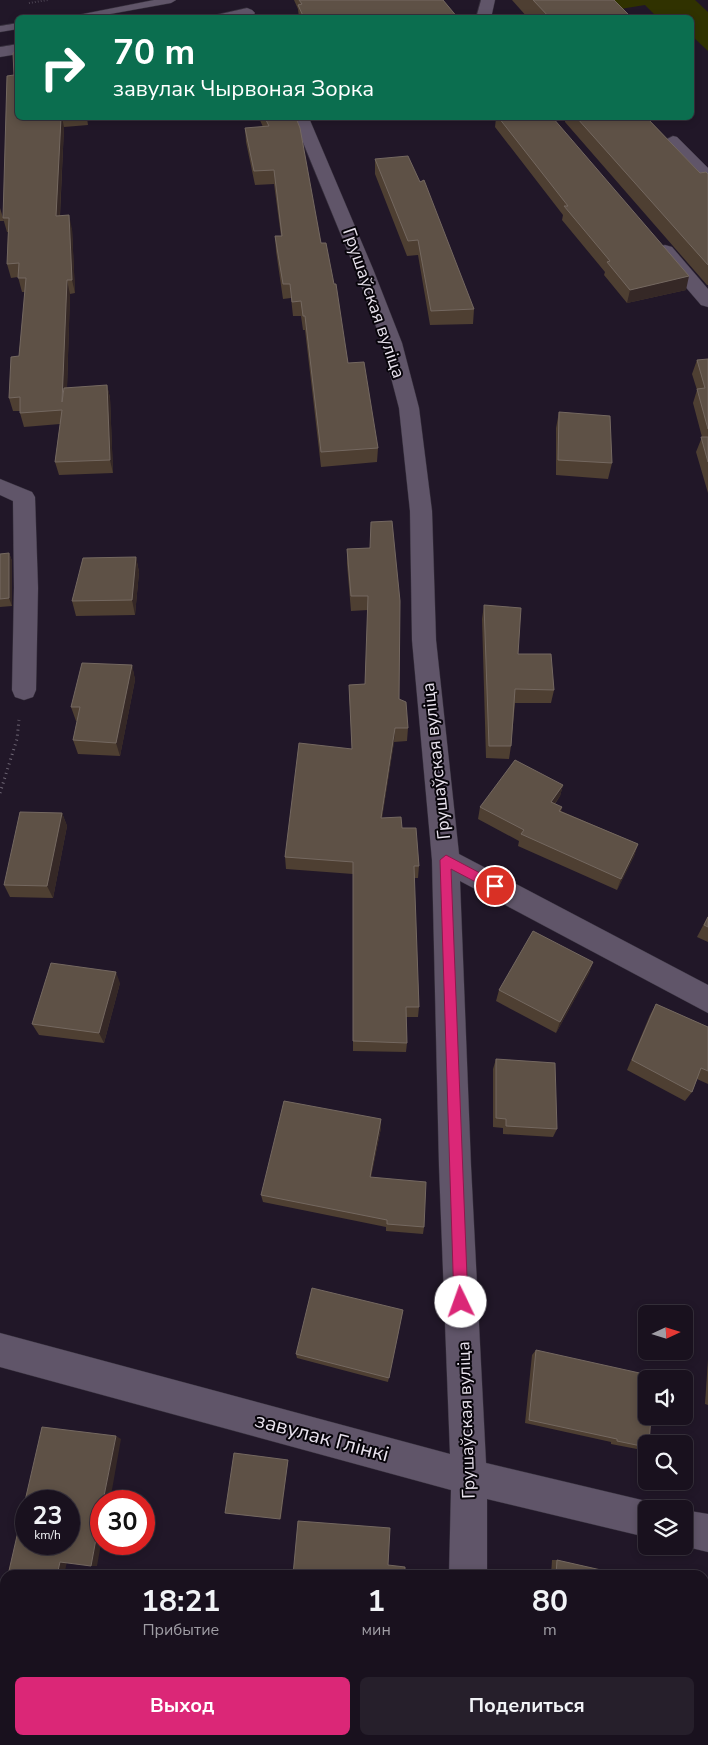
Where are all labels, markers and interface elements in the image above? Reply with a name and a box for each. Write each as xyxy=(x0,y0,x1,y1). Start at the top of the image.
text: 70 m xyxy=(113,29,195,76)
icon: right xyxy=(30,35,95,100)
text: завулак Чырвоная Зорка xyxy=(113,74,374,104)
street label: Грушаўская вуліца xyxy=(337,225,411,381)
street label: Грушаўская вуліца xyxy=(416,681,456,841)
pin xyxy=(474,865,516,907)
icon: arrive xyxy=(481,872,509,900)
position arrow xyxy=(434,1275,486,1327)
north arrow xyxy=(638,1305,692,1360)
map controls xyxy=(638,1305,693,1555)
street label: Грушаўская вуліца xyxy=(451,1341,481,1499)
button: sound xyxy=(638,1370,693,1425)
street label: завулак Глінкі xyxy=(252,1406,392,1468)
button: search xyxy=(638,1435,693,1490)
speed limit sign: 30 xyxy=(90,1490,155,1555)
text: 23 xyxy=(32,1499,63,1533)
button: layers xyxy=(638,1500,693,1555)
text: km/h xyxy=(34,1527,61,1543)
text: 18:21 xyxy=(141,1581,221,1622)
text: 1 xyxy=(367,1581,385,1622)
text: 80 xyxy=(532,1581,568,1622)
text: Прибытие xyxy=(142,1619,219,1641)
text: мин xyxy=(362,1619,391,1641)
text: m xyxy=(543,1619,557,1641)
button: Выход xyxy=(15,1677,350,1735)
button: Поделиться xyxy=(360,1677,694,1735)

